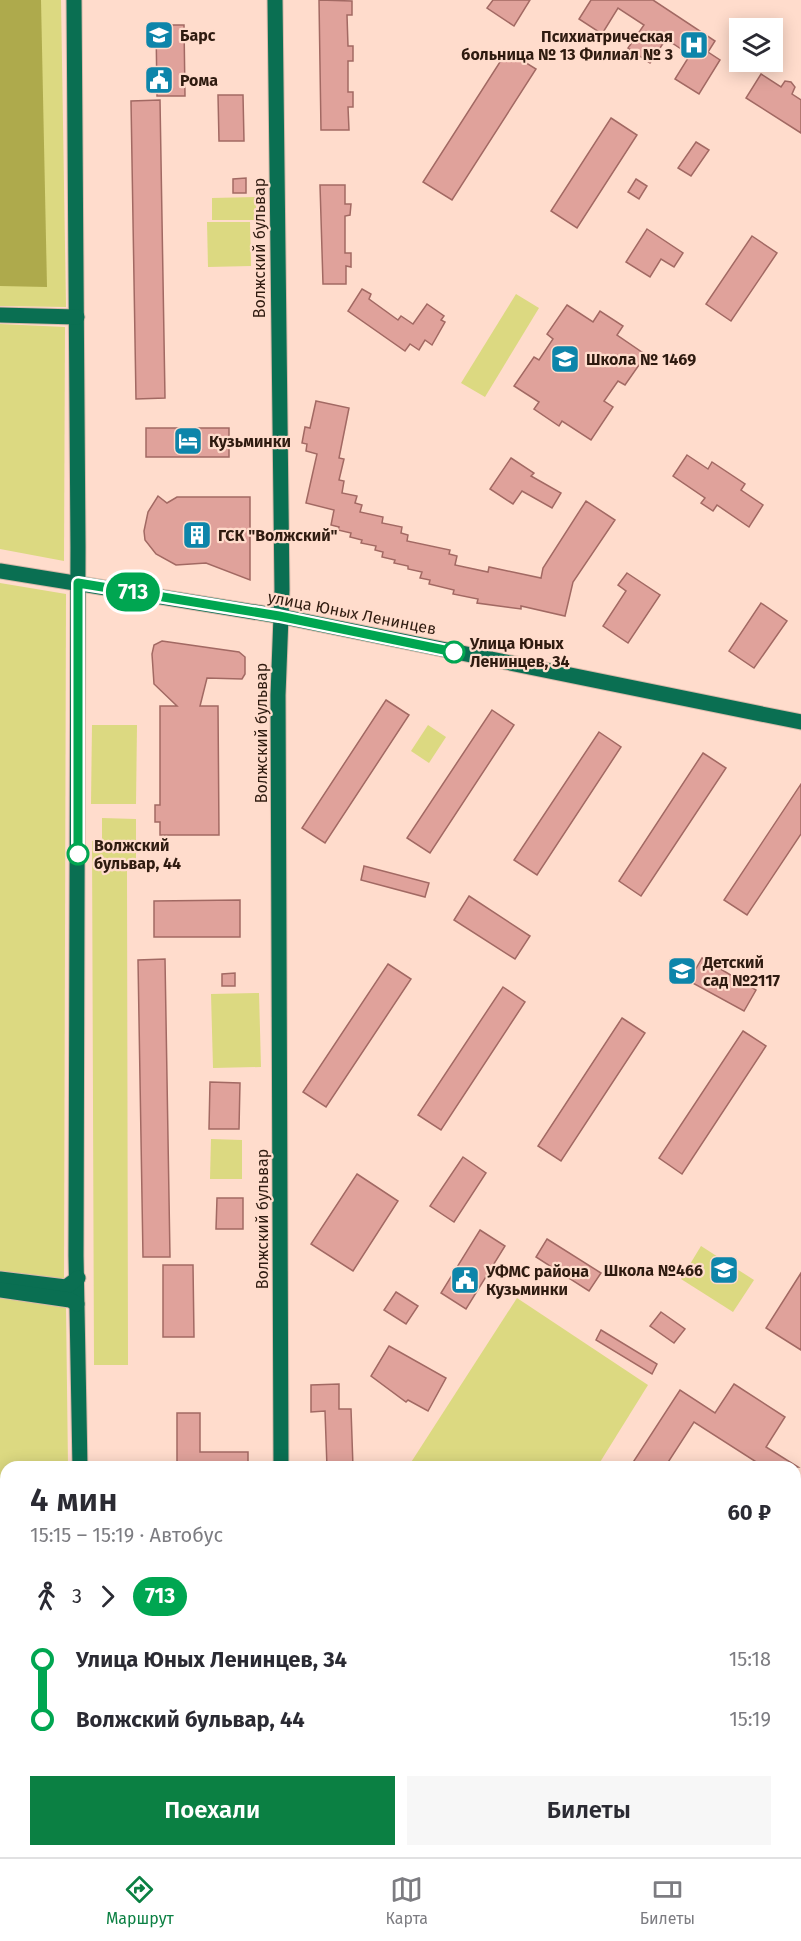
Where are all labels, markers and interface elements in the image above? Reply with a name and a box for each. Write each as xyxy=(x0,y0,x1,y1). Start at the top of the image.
map controls xyxy=(729,18,783,72)
button: layers xyxy=(729,18,783,72)
school or university icon: Барс xyxy=(143,19,175,51)
place label: Барс xyxy=(180,26,216,45)
place label: Психиатрическая больница № 13 Филиал № 3 xyxy=(461,27,673,64)
hospital icon: Психиатрическая больница № 13 Филиал № 3 xyxy=(678,29,710,61)
public building icon: Рома xyxy=(143,64,175,96)
place label: Рома xyxy=(180,71,218,90)
street label: Волжский бульвар xyxy=(250,178,269,318)
school or university icon: Школа № 1469 xyxy=(549,343,581,375)
place label: Школа № 1469 xyxy=(586,350,696,369)
hotel icon: Кузьминки xyxy=(172,425,204,457)
place label: Кузьминки xyxy=(209,432,291,451)
building icon: ГСК "Волжский" xyxy=(181,519,213,551)
place label: ГСК "Волжский" xyxy=(218,526,338,545)
line badge: 713 xyxy=(98,572,168,612)
text: 713 xyxy=(118,579,148,605)
street label: улица Юных Ленинцев xyxy=(266,587,438,639)
place label: Улица Юных Ленинцев, 34 xyxy=(469,634,570,671)
marker: Улица Юных Ленинцев, 34 xyxy=(443,641,465,663)
street label: Волжский бульвар xyxy=(252,663,271,803)
place label: Волжский бульвар, 44 xyxy=(94,836,181,873)
marker: Волжский бульвар, 44 xyxy=(67,843,89,865)
place label: Детский сад №2117 xyxy=(702,953,781,990)
school or university icon: Детский сад №2117 xyxy=(666,955,698,987)
street label: Волжский бульвар xyxy=(253,1149,272,1289)
school or university icon: Школа №466 xyxy=(708,1254,740,1286)
place label: Школа №466 xyxy=(604,1261,703,1280)
place label: УФМС района Кузьминки xyxy=(485,1262,589,1299)
public building icon: УФМС района Кузьминки xyxy=(449,1264,481,1296)
text: 4 мин xyxy=(30,1480,118,1520)
text: 60 ₽ xyxy=(727,1499,771,1526)
text: 15:15 – 15:19 · Автобус xyxy=(30,1523,223,1547)
icon: walk xyxy=(30,1580,63,1613)
icon: forward xyxy=(91,1580,124,1613)
text: 713 xyxy=(145,1583,175,1609)
text: 3 xyxy=(72,1584,82,1608)
text: Улица Юных Ленинцев, 34 xyxy=(76,1646,347,1673)
text: 15:18 xyxy=(729,1647,771,1671)
text: Волжский бульвар, 44 xyxy=(76,1706,305,1733)
text: 15:19 xyxy=(729,1707,771,1731)
button: Поехали xyxy=(30,1776,395,1845)
button: Билеты xyxy=(407,1776,771,1845)
tab: Маршрут xyxy=(106,1873,174,1928)
tab: Карта xyxy=(386,1873,428,1928)
tab: Билеты xyxy=(640,1873,695,1928)

